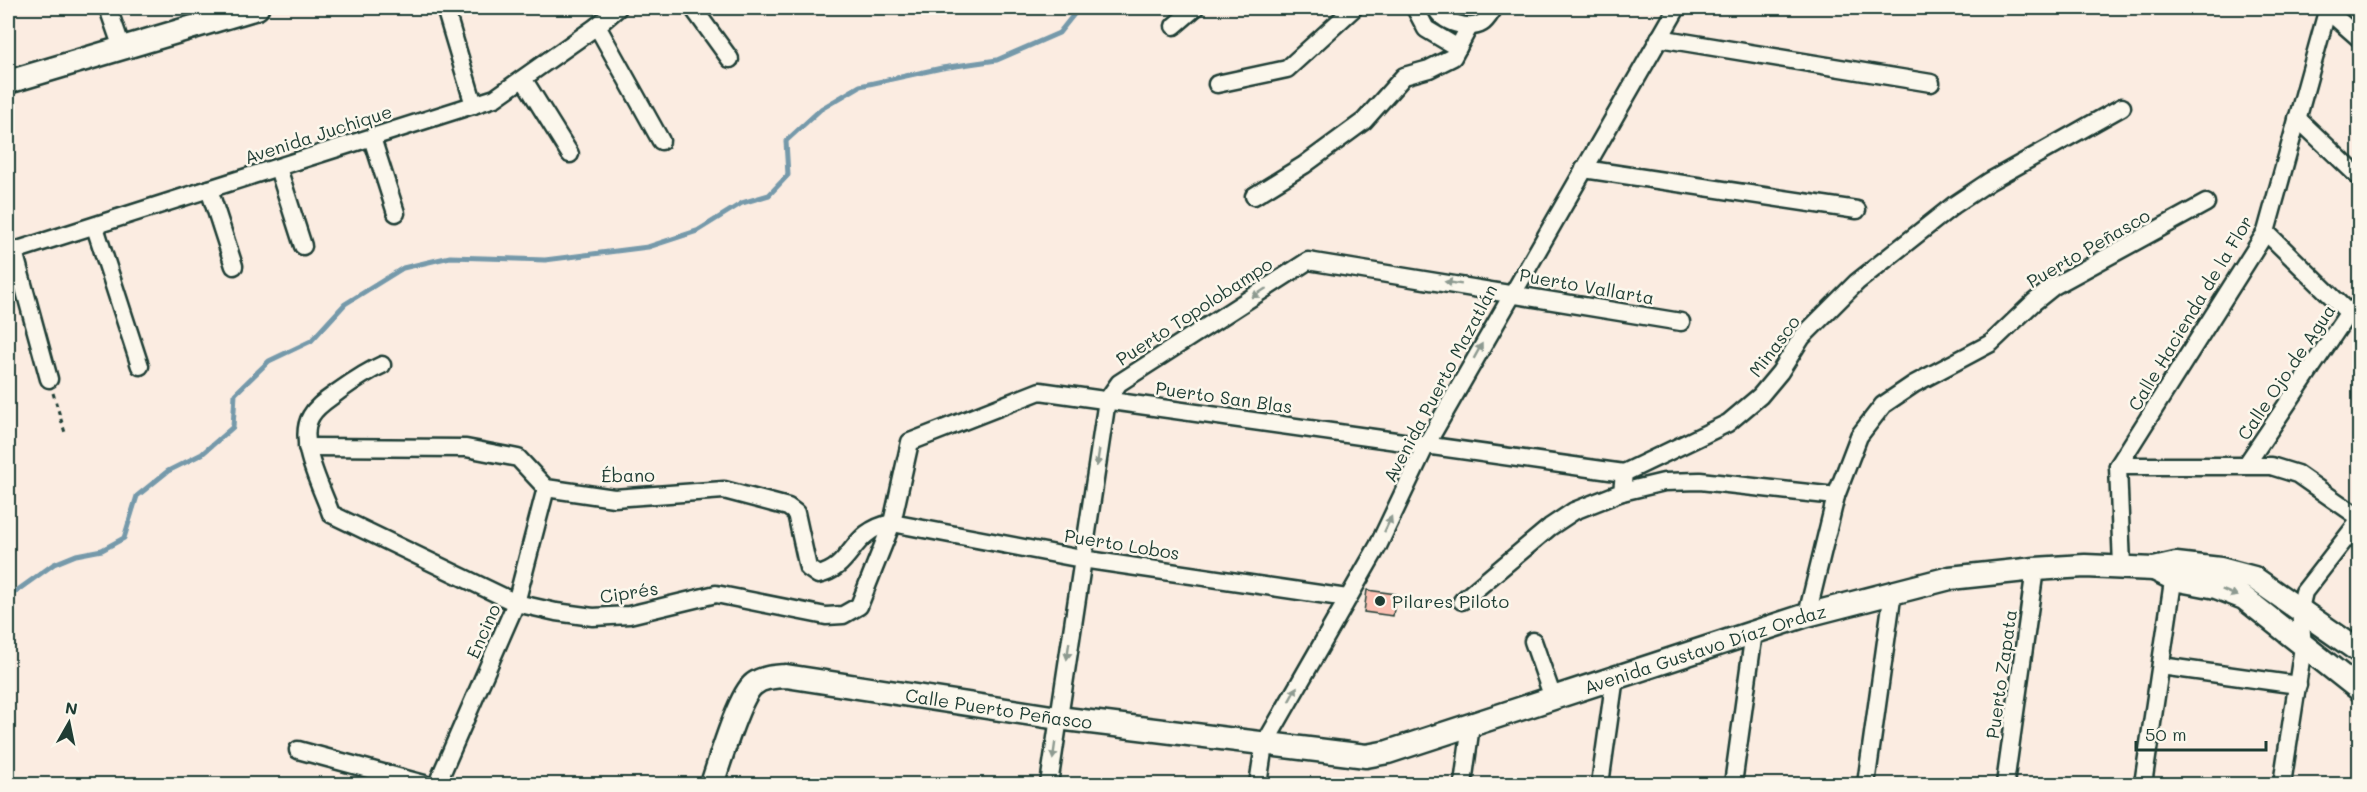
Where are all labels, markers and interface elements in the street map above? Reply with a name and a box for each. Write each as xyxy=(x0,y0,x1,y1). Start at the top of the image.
street label: Avenida Juchique xyxy=(241,99,395,169)
street label: Puerto Peñasco xyxy=(2022,203,2154,293)
street label: Calle Hacienda de la Flor xyxy=(2122,211,2258,415)
street label: Puerto Topolobampo xyxy=(1111,251,1277,371)
street label: Puerto Vallarta xyxy=(1518,262,1656,310)
one-way arrow xyxy=(1444,279,1463,288)
street label: Avenida Puerto Mazatlán xyxy=(1378,280,1502,486)
one-way arrow xyxy=(1251,287,1267,298)
street label: Calle Ojo de Agua xyxy=(2232,299,2340,445)
street label: Minasco xyxy=(1743,310,1805,382)
one-way arrow xyxy=(1473,343,1483,360)
street label: Puerto San Blas xyxy=(1154,376,1294,418)
one-way arrow xyxy=(1093,449,1102,468)
street label: Ébano xyxy=(601,463,655,487)
one-way arrow xyxy=(1384,516,1393,533)
street label: Puerto Lobos xyxy=(1063,523,1181,565)
street label: Ciprés xyxy=(598,576,660,608)
place label: Pilares Piloto xyxy=(1392,589,1510,613)
one-way arrow xyxy=(2221,589,2239,598)
marker: Pilares Piloto xyxy=(1373,594,1387,608)
street label: Avenida Gustavo Díaz Ordaz xyxy=(1581,599,1829,699)
street label: Encino xyxy=(460,600,506,662)
street label: Puerto Zapata xyxy=(1980,608,2022,740)
one-way arrow xyxy=(1064,641,1073,660)
street label: Calle Puerto Peñasco xyxy=(904,683,1094,734)
one-way arrow xyxy=(1288,686,1298,703)
north arrow xyxy=(39,693,99,753)
text: N xyxy=(64,696,79,719)
scale bar xyxy=(2136,714,2266,752)
text: 50 m xyxy=(2145,722,2187,746)
one-way arrow xyxy=(1049,742,1058,761)

